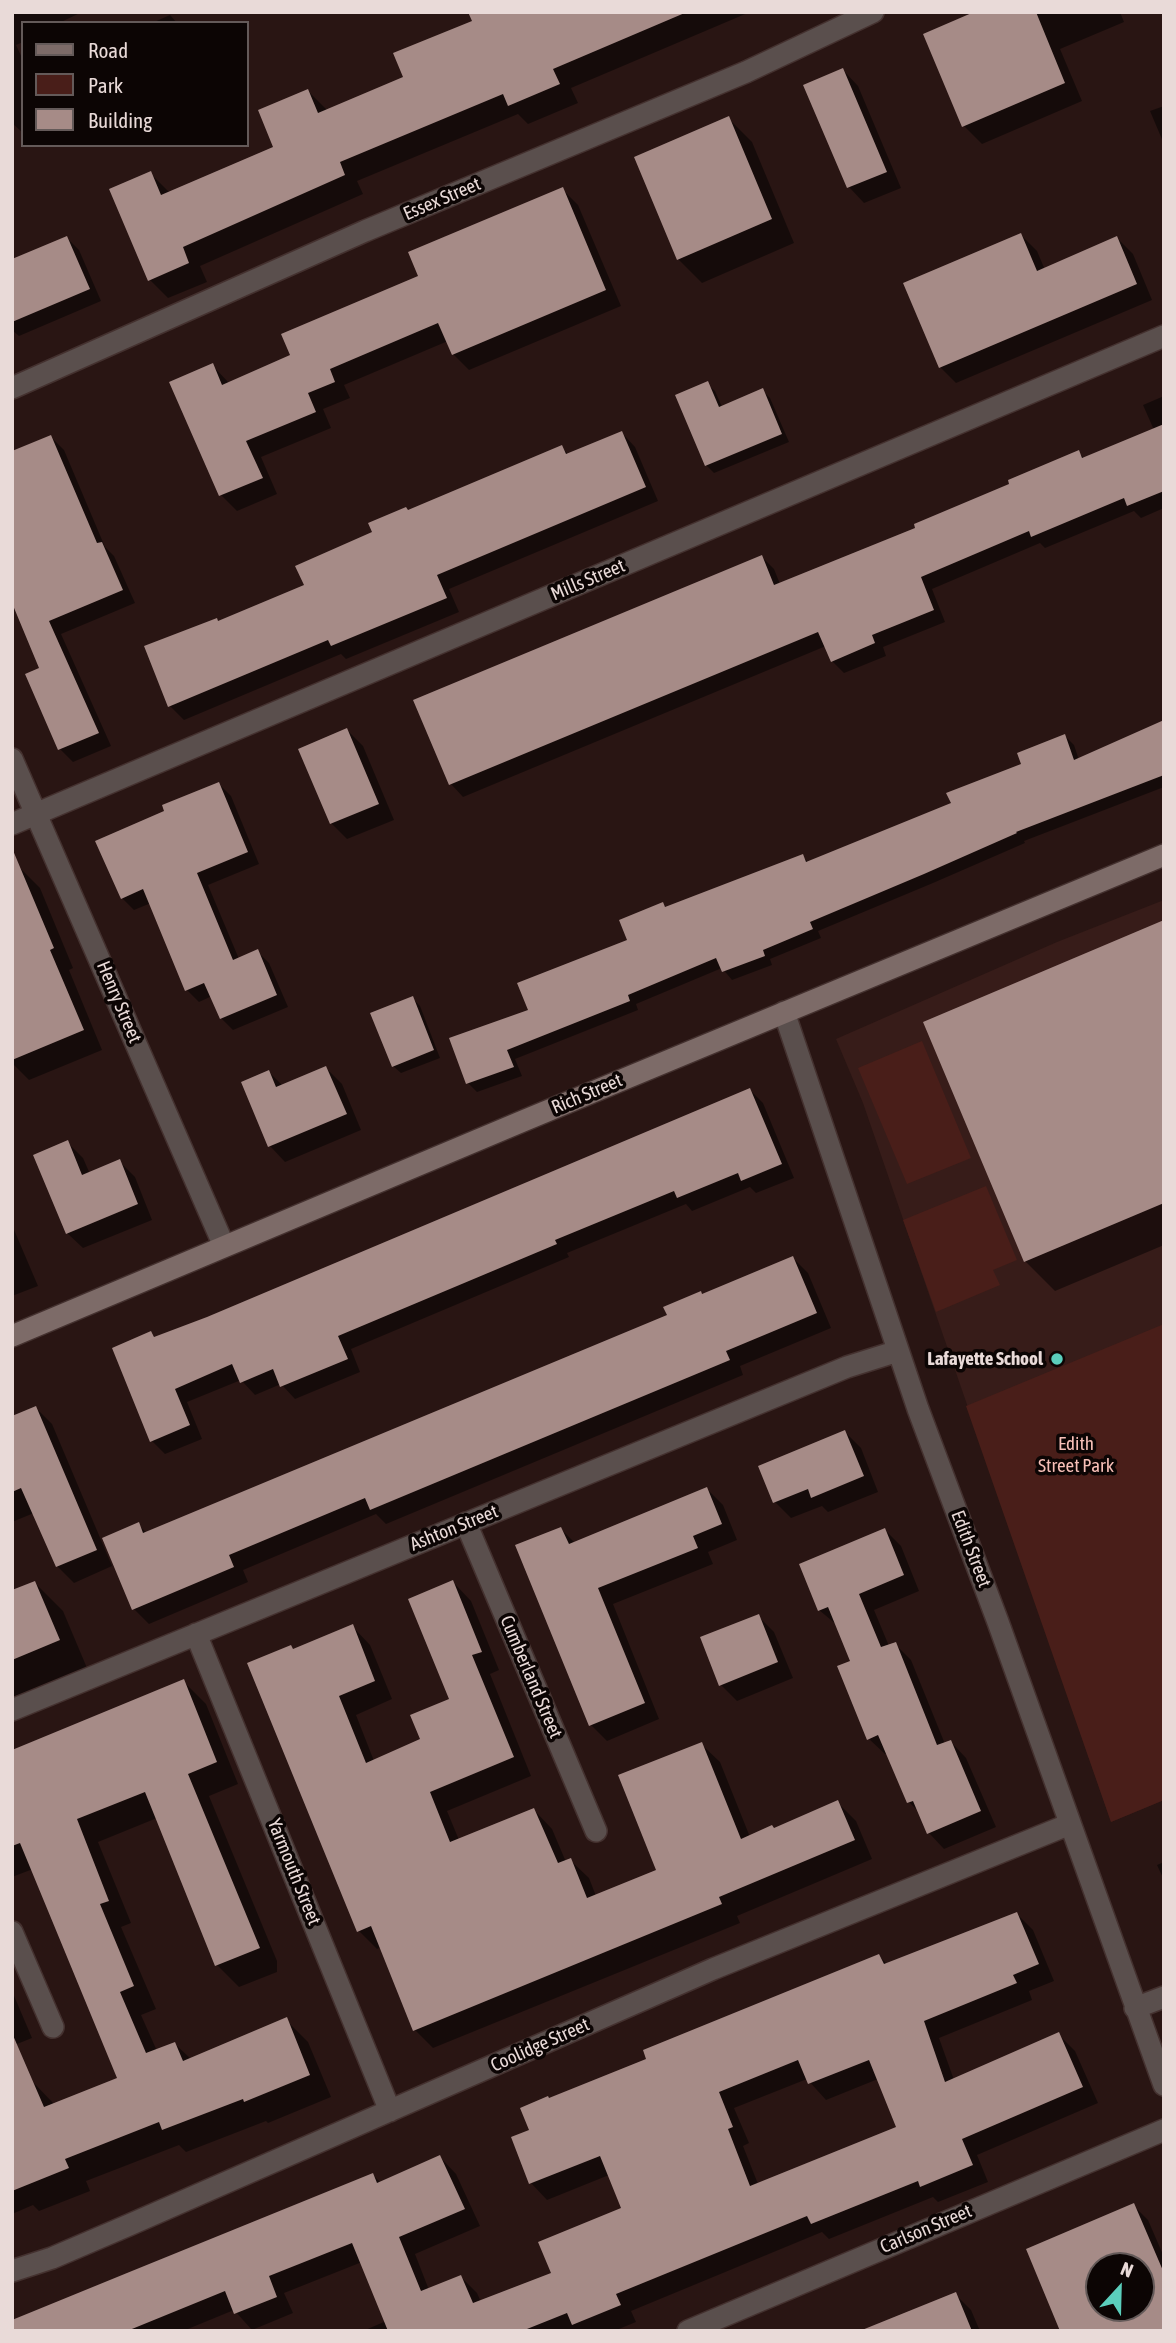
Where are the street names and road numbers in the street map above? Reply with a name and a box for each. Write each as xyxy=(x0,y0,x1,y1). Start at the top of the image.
street label: Essex Street xyxy=(400,173,484,225)
street label: Mills Street xyxy=(548,554,628,606)
street label: Henry Street xyxy=(92,958,146,1046)
street label: Rich Street xyxy=(548,1069,626,1119)
street label: Ashton Street xyxy=(407,1500,501,1556)
street label: Edith Street xyxy=(946,1507,996,1591)
street label: Cumberland Street xyxy=(495,1612,567,1742)
street label: Yarmouth Street xyxy=(262,1816,326,1928)
street label: Coolidge Street xyxy=(487,2013,593,2077)
street label: Carlson Street xyxy=(877,2200,975,2258)

